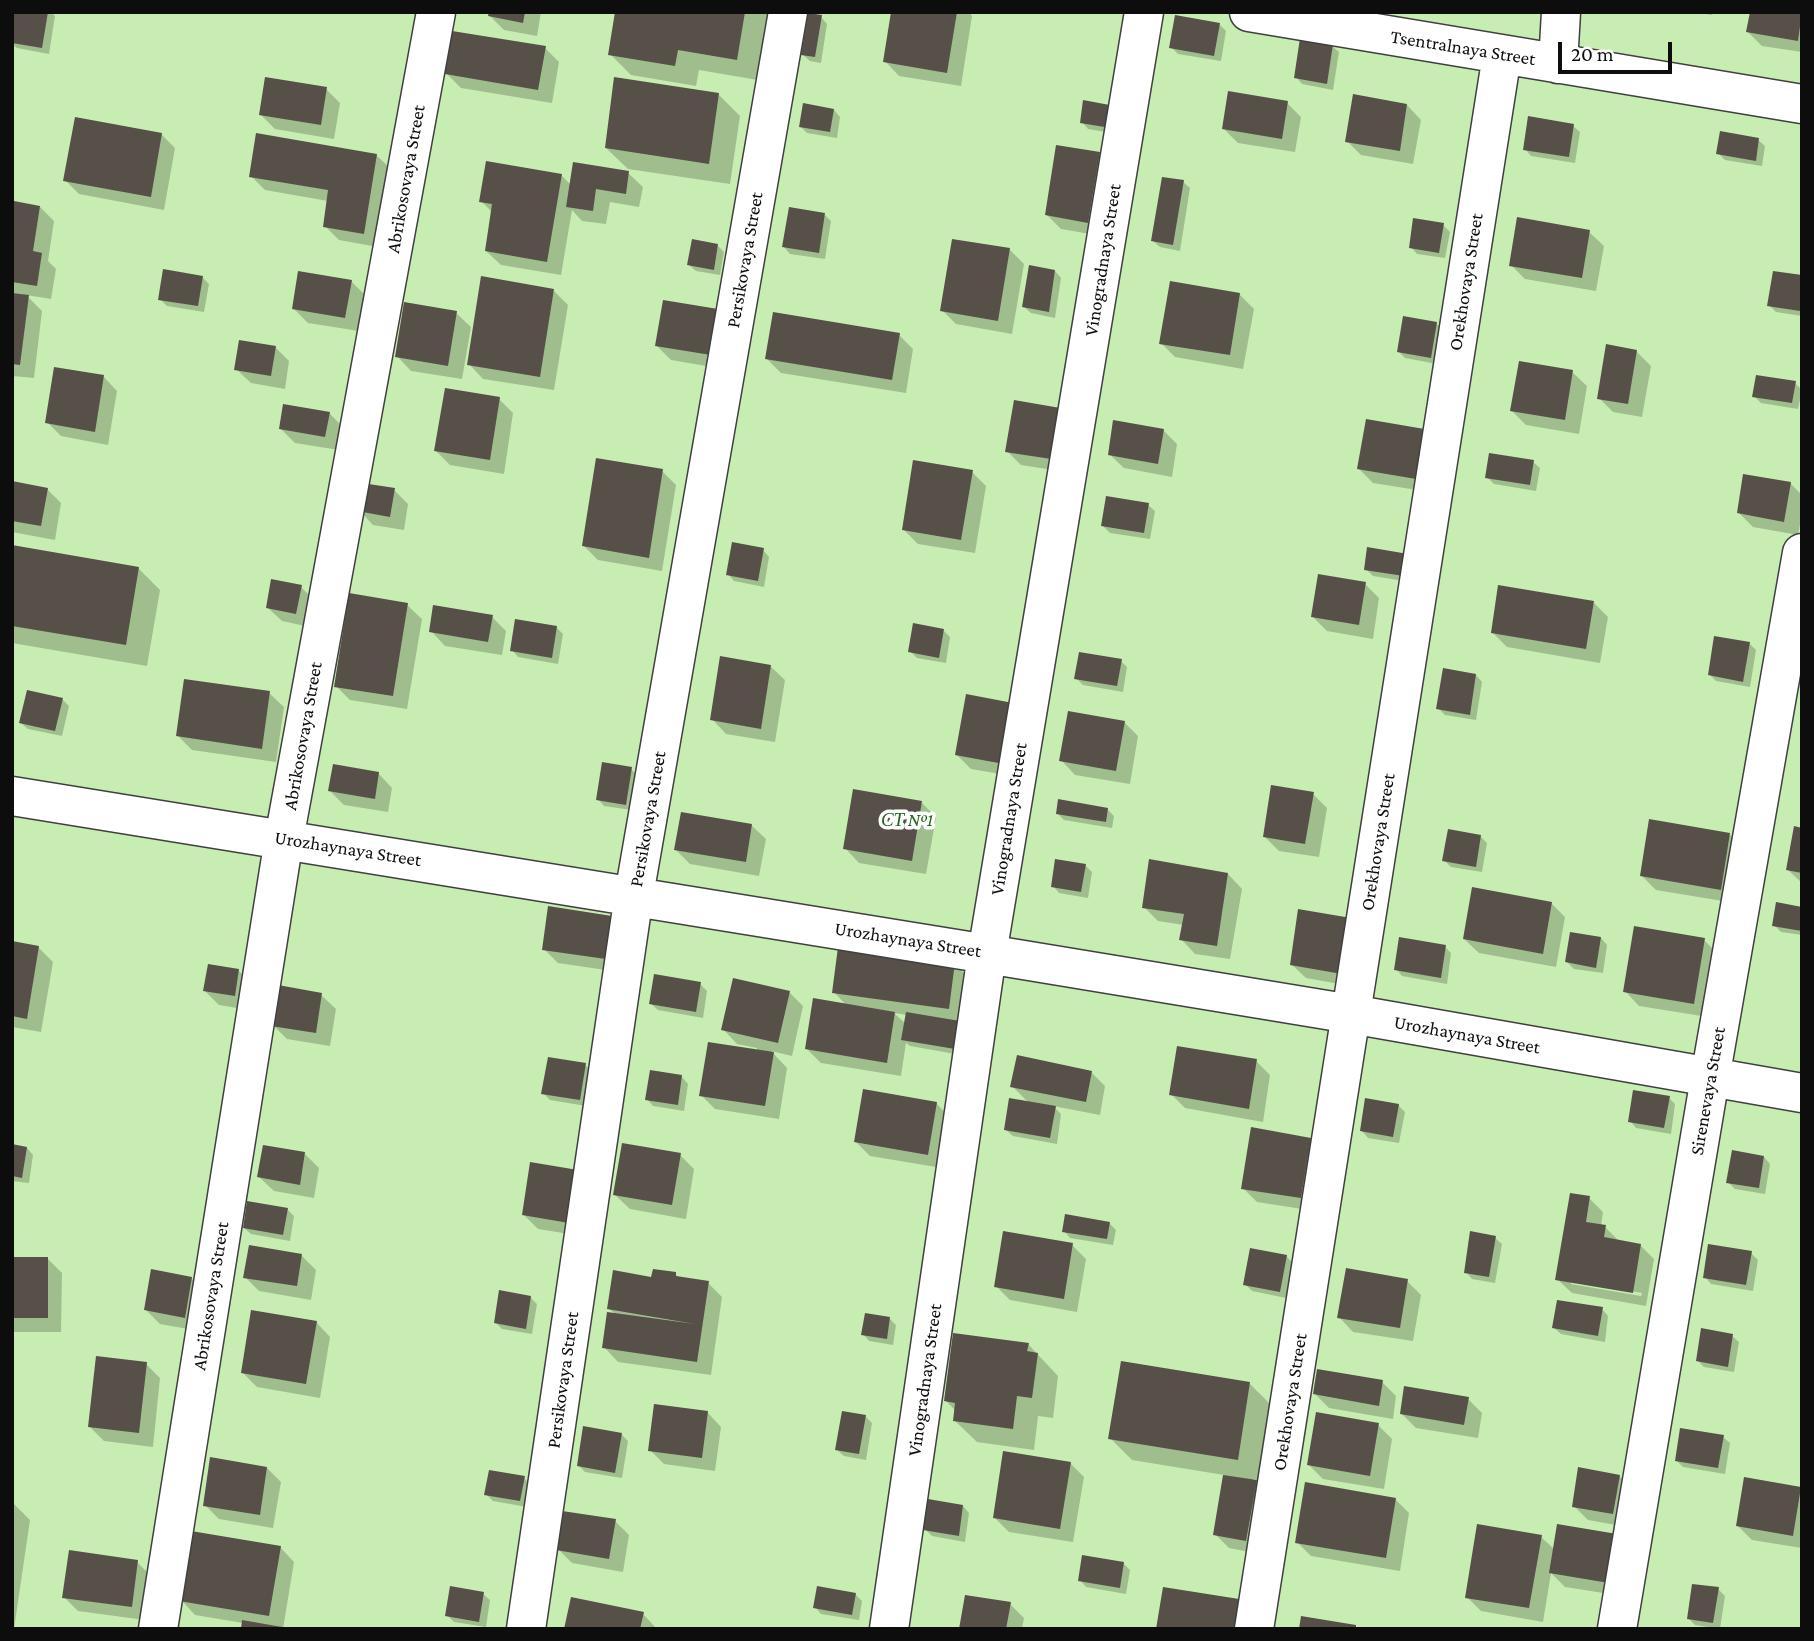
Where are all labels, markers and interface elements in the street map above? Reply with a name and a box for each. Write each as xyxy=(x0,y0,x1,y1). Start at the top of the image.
street label: Tsentralnaya Street xyxy=(1389,25,1537,71)
scale bar xyxy=(1562,28,1676,72)
text: 20 m xyxy=(1571,42,1614,66)
street label: Abrikosovaya Street xyxy=(382,103,430,255)
street label: Vinogradnaya Street xyxy=(1080,182,1126,338)
street label: Persikovaya Street xyxy=(722,190,768,330)
street label: Orekhovaya Street xyxy=(1444,212,1488,352)
street label: Abrikosovaya Street xyxy=(279,660,327,812)
street label: Vinogradnaya Street xyxy=(986,741,1032,897)
street label: Persikovaya Street xyxy=(625,749,671,889)
street label: Orekhovaya Street xyxy=(1356,772,1400,912)
park label: СТ №1 xyxy=(881,809,933,831)
street label: Urozhaynaya Street xyxy=(273,826,423,872)
street label: Urozhaynaya Street xyxy=(833,917,983,963)
street label: Urozhaynaya Street xyxy=(1392,1011,1542,1059)
street label: Sirenevaya Street xyxy=(1685,1025,1731,1157)
street label: Abrikosovaya Street xyxy=(188,1220,234,1372)
street label: Vinogradnaya Street xyxy=(903,1302,947,1458)
street label: Persikovaya Street xyxy=(542,1310,584,1450)
street label: Orekhovaya Street xyxy=(1268,1332,1312,1472)

